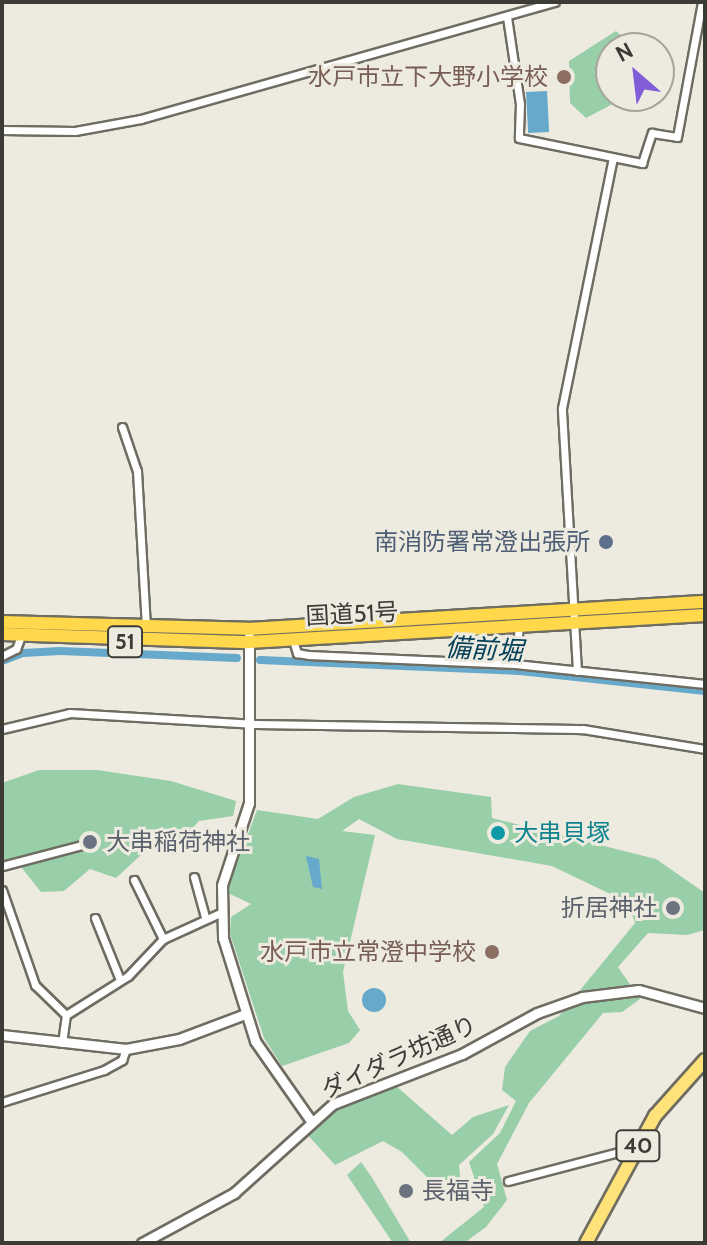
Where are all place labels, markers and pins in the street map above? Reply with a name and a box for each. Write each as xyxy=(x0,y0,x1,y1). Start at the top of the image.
place label: 水戸市立下大野小学校 xyxy=(308,63,548,91)
marker: 水戸市立下大野小学校 xyxy=(555,68,573,86)
place label: 南消防署常澄出張所 xyxy=(374,528,590,556)
marker: 南消防署常澄出張所 xyxy=(597,533,615,551)
place label: 大串貝塚 xyxy=(514,819,610,847)
marker: 大串貝塚 xyxy=(489,824,507,842)
place label: 大串稲荷神社 xyxy=(106,828,250,856)
marker: 大串稲荷神社 xyxy=(81,833,99,851)
place label: 折居神社 xyxy=(561,894,657,922)
marker: 折居神社 xyxy=(664,899,682,917)
place label: 水戸市立常澄中学校 xyxy=(260,938,476,966)
marker: 水戸市立常澄中学校 xyxy=(483,943,501,961)
place label: 長福寺 xyxy=(422,1177,494,1205)
marker: 長福寺 xyxy=(397,1182,415,1200)

